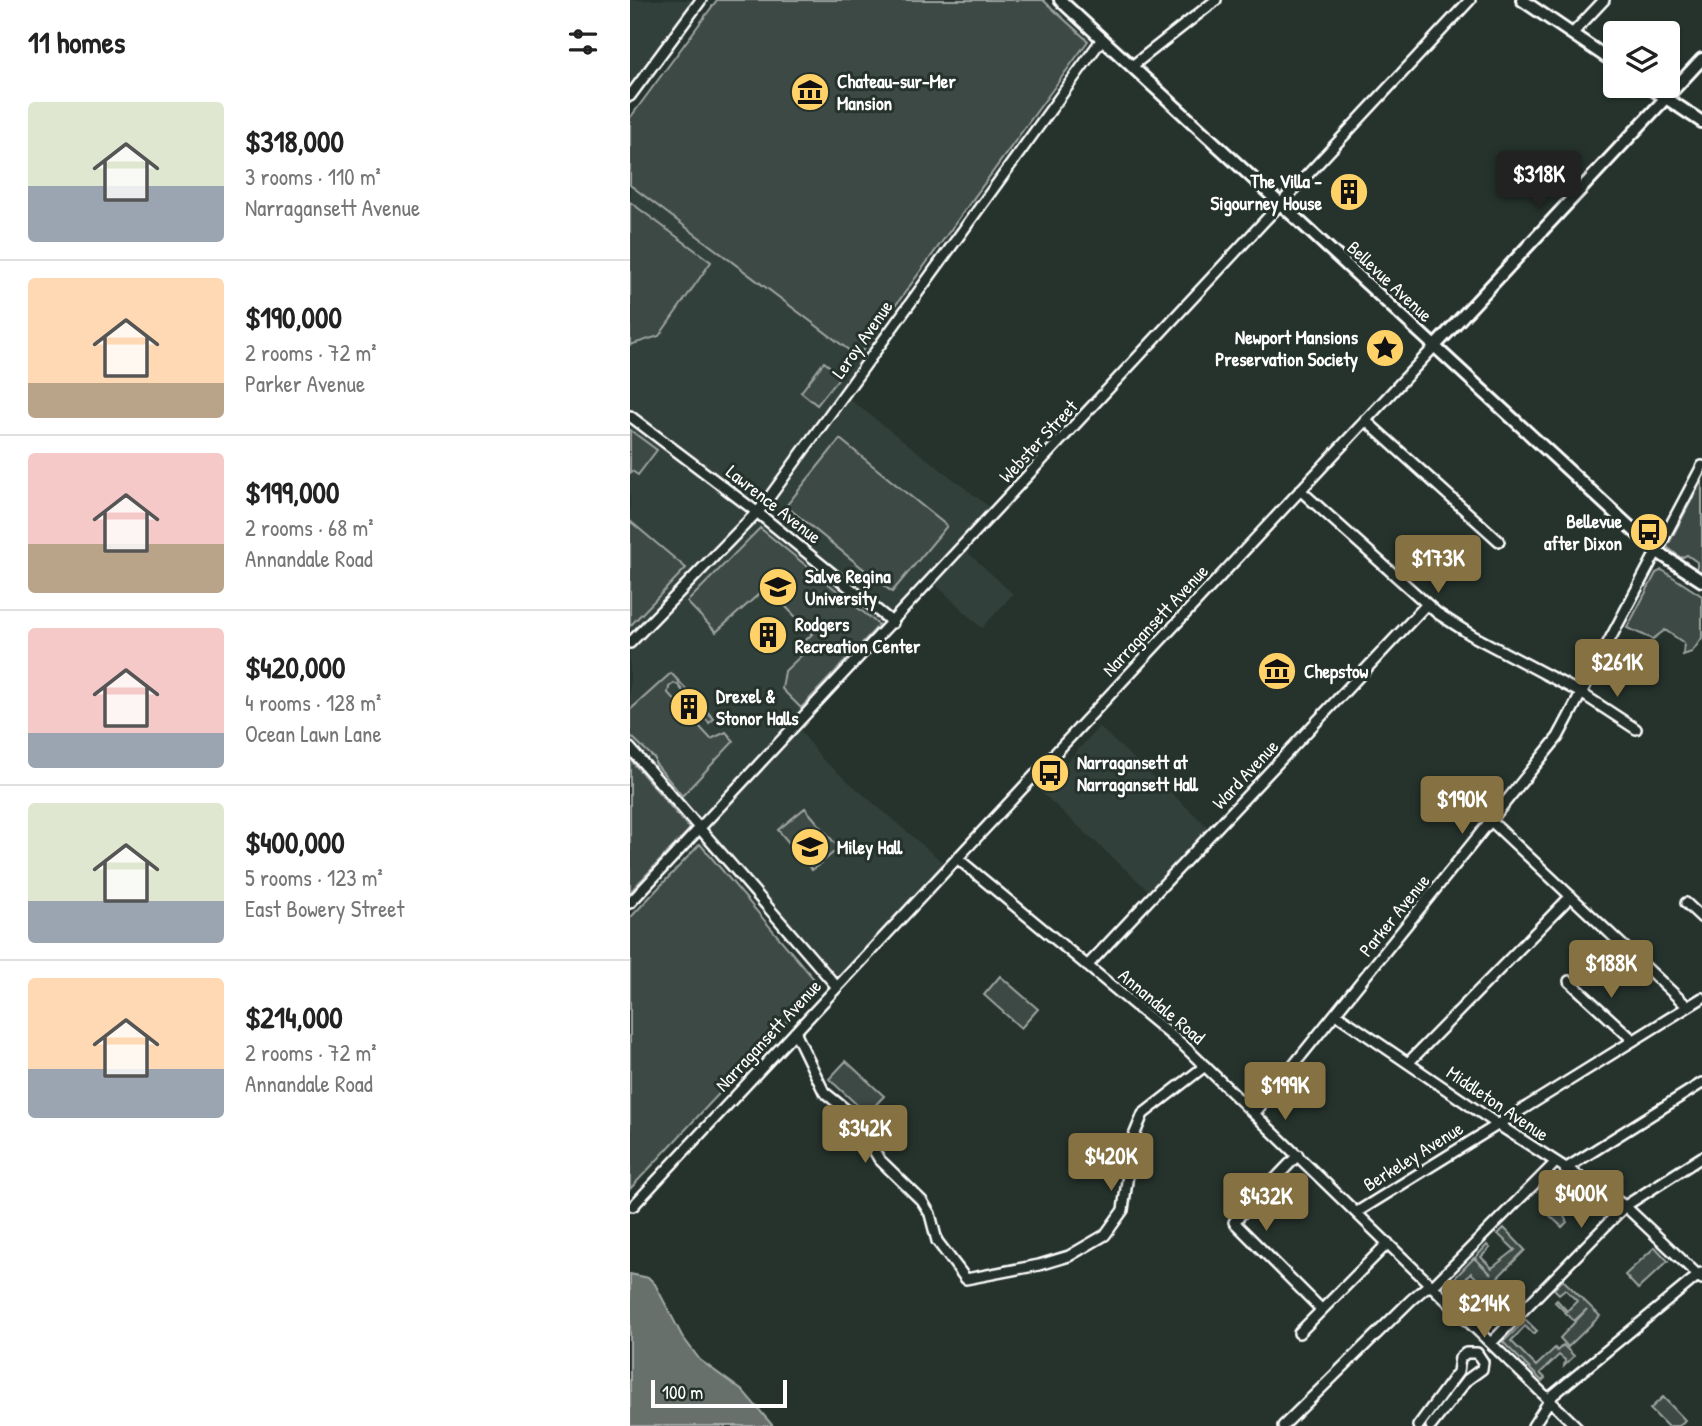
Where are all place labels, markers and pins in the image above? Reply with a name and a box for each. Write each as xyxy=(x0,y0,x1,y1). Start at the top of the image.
place label: Chateau-sur-Mer Mansion xyxy=(837,68,956,116)
museum icon: Chateau-sur-Mer Mansion xyxy=(789,71,831,113)
pin: $318K xyxy=(1490,152,1588,211)
place label: The Villa - Sigourney House xyxy=(1210,168,1322,217)
building icon: The Villa - Sigourney House xyxy=(1328,171,1370,213)
place label: Newport Mansions Preservation Society xyxy=(1215,324,1359,373)
place icon: Newport Mansions Preservation Society xyxy=(1364,327,1406,369)
place label: Bellevue after Dixon xyxy=(1544,508,1622,556)
bus stop icon: Bellevue after Dixon xyxy=(1628,511,1670,553)
pin: $173K xyxy=(1389,536,1487,595)
place label: Salve Regina University xyxy=(805,563,891,612)
school or university icon: Salve Regina University xyxy=(757,566,799,608)
place label: Rodgers Recreation Center xyxy=(795,611,921,659)
building icon: Rodgers Recreation Center xyxy=(747,614,789,656)
pin: $261K xyxy=(1568,640,1666,699)
museum icon: Chepstow xyxy=(1256,650,1298,692)
place label: Chepstow xyxy=(1304,658,1369,685)
place label: Drexel & Stonor Halls xyxy=(716,683,799,731)
building icon: Drexel & Stonor Halls xyxy=(668,686,710,728)
place label: Narragansett at Narragansett Hall xyxy=(1077,749,1199,798)
bus stop icon: Narragansett at Narragansett Hall xyxy=(1029,752,1071,794)
pin: $190K xyxy=(1413,776,1511,836)
school or university icon: Miley Hall xyxy=(789,826,831,868)
place label: Miley Hall xyxy=(837,834,903,861)
pin: $188K xyxy=(1562,940,1660,1000)
pin: $199K xyxy=(1236,1062,1334,1122)
pin: $342K xyxy=(816,1106,914,1165)
pin: $420K xyxy=(1062,1134,1160,1193)
pin: $400K xyxy=(1532,1170,1630,1230)
pin: $432K xyxy=(1217,1174,1315,1233)
pin: $214K xyxy=(1435,1280,1533,1340)

